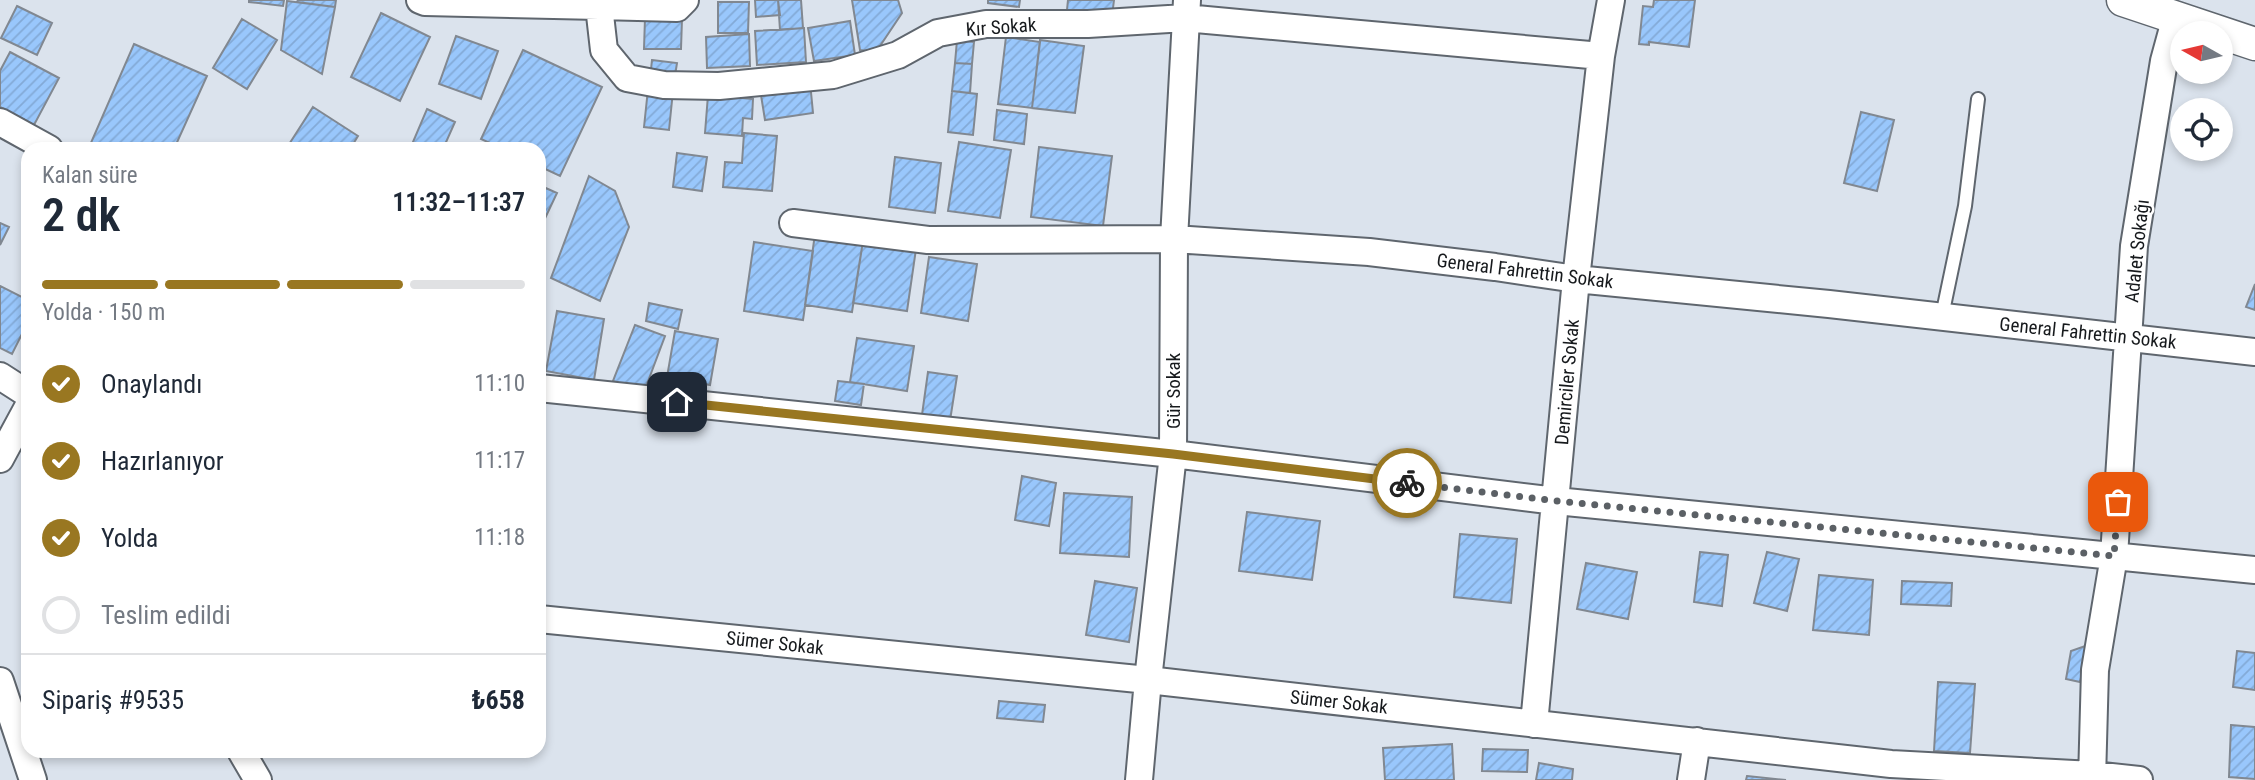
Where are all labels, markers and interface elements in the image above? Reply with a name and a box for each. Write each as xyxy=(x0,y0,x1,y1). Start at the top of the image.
street label: Kır Sokak xyxy=(965,13,1037,41)
north arrow xyxy=(2170,21,2233,84)
map controls xyxy=(2170,21,2233,161)
button: locate xyxy=(2170,98,2233,161)
text: Kalan süre xyxy=(42,162,137,189)
text: 11:32–11:37 xyxy=(392,187,525,217)
text: 2 dk xyxy=(42,188,120,242)
street label: Adalet Sokağı xyxy=(2120,198,2154,304)
street label: General Fahrettin Sokak xyxy=(1435,249,1615,293)
text: Yolda · 150 m xyxy=(42,299,165,326)
street label: General Fahrettin Sokak xyxy=(1998,312,2178,354)
street label: Demirciler Sokak xyxy=(1550,318,1584,446)
street label: Gür Sokak xyxy=(1162,352,1185,429)
icon: check xyxy=(42,365,80,403)
text: Onaylandı xyxy=(101,369,202,399)
text: 11:10 xyxy=(474,370,525,397)
pin xyxy=(647,372,707,432)
icon: home xyxy=(658,383,696,421)
icon: check xyxy=(42,442,80,480)
text: Hazırlanıyor xyxy=(101,446,224,476)
text: 11:17 xyxy=(474,447,525,474)
courier xyxy=(1372,448,1442,518)
icon: bike xyxy=(1388,464,1426,502)
pin xyxy=(2088,472,2148,532)
icon: bag xyxy=(2099,483,2137,521)
icon: check xyxy=(42,519,80,557)
text: Yolda xyxy=(101,523,158,553)
text: 11:18 xyxy=(474,524,525,551)
text: Teslim edildi xyxy=(101,600,231,630)
street label: Sümer Sokak xyxy=(725,626,825,660)
text: Sipariş #9535 xyxy=(42,685,184,715)
text: ₺658 xyxy=(472,685,525,715)
street label: Sümer Sokak xyxy=(1289,685,1389,719)

